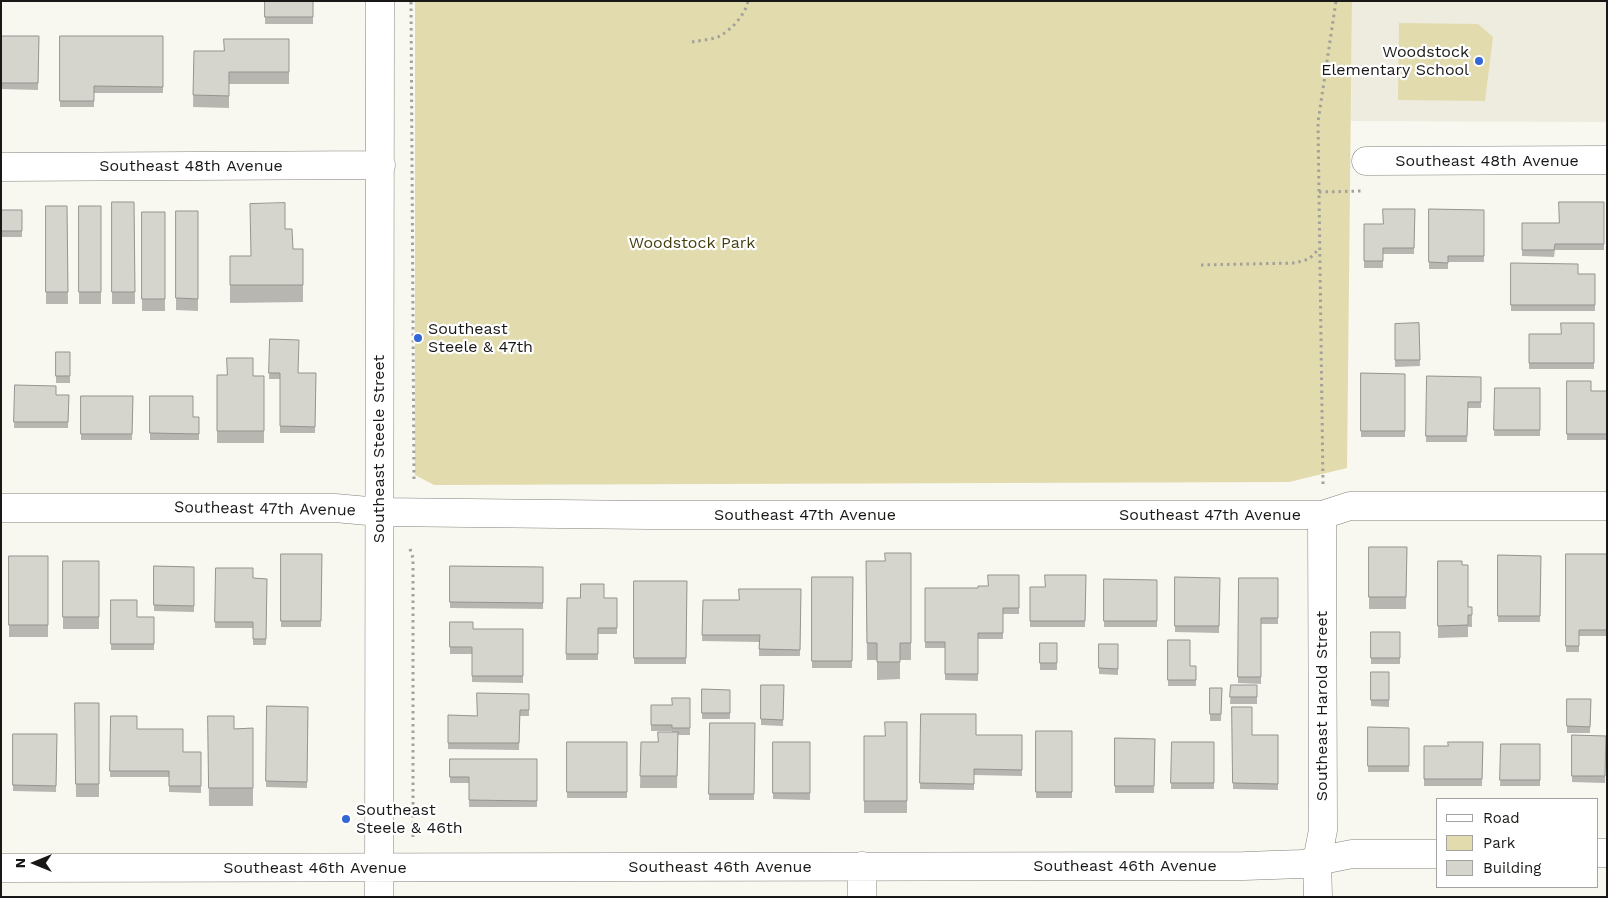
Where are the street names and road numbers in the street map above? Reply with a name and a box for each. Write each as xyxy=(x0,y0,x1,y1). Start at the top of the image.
street label: Southeast 48th Avenue xyxy=(1395,151,1579,171)
street label: Southeast 48th Avenue xyxy=(99,156,283,176)
street label: Southeast Steele Street xyxy=(369,355,389,543)
street label: Southeast 47th Avenue xyxy=(174,498,356,520)
street label: Southeast 47th Avenue xyxy=(714,505,896,525)
street label: Southeast 47th Avenue xyxy=(1119,505,1301,525)
street label: Southeast Harold Street xyxy=(1312,611,1332,801)
street label: Southeast 46th Avenue xyxy=(1033,856,1217,876)
street label: Southeast 46th Avenue xyxy=(628,857,812,877)
street label: Southeast 46th Avenue xyxy=(223,858,407,878)

